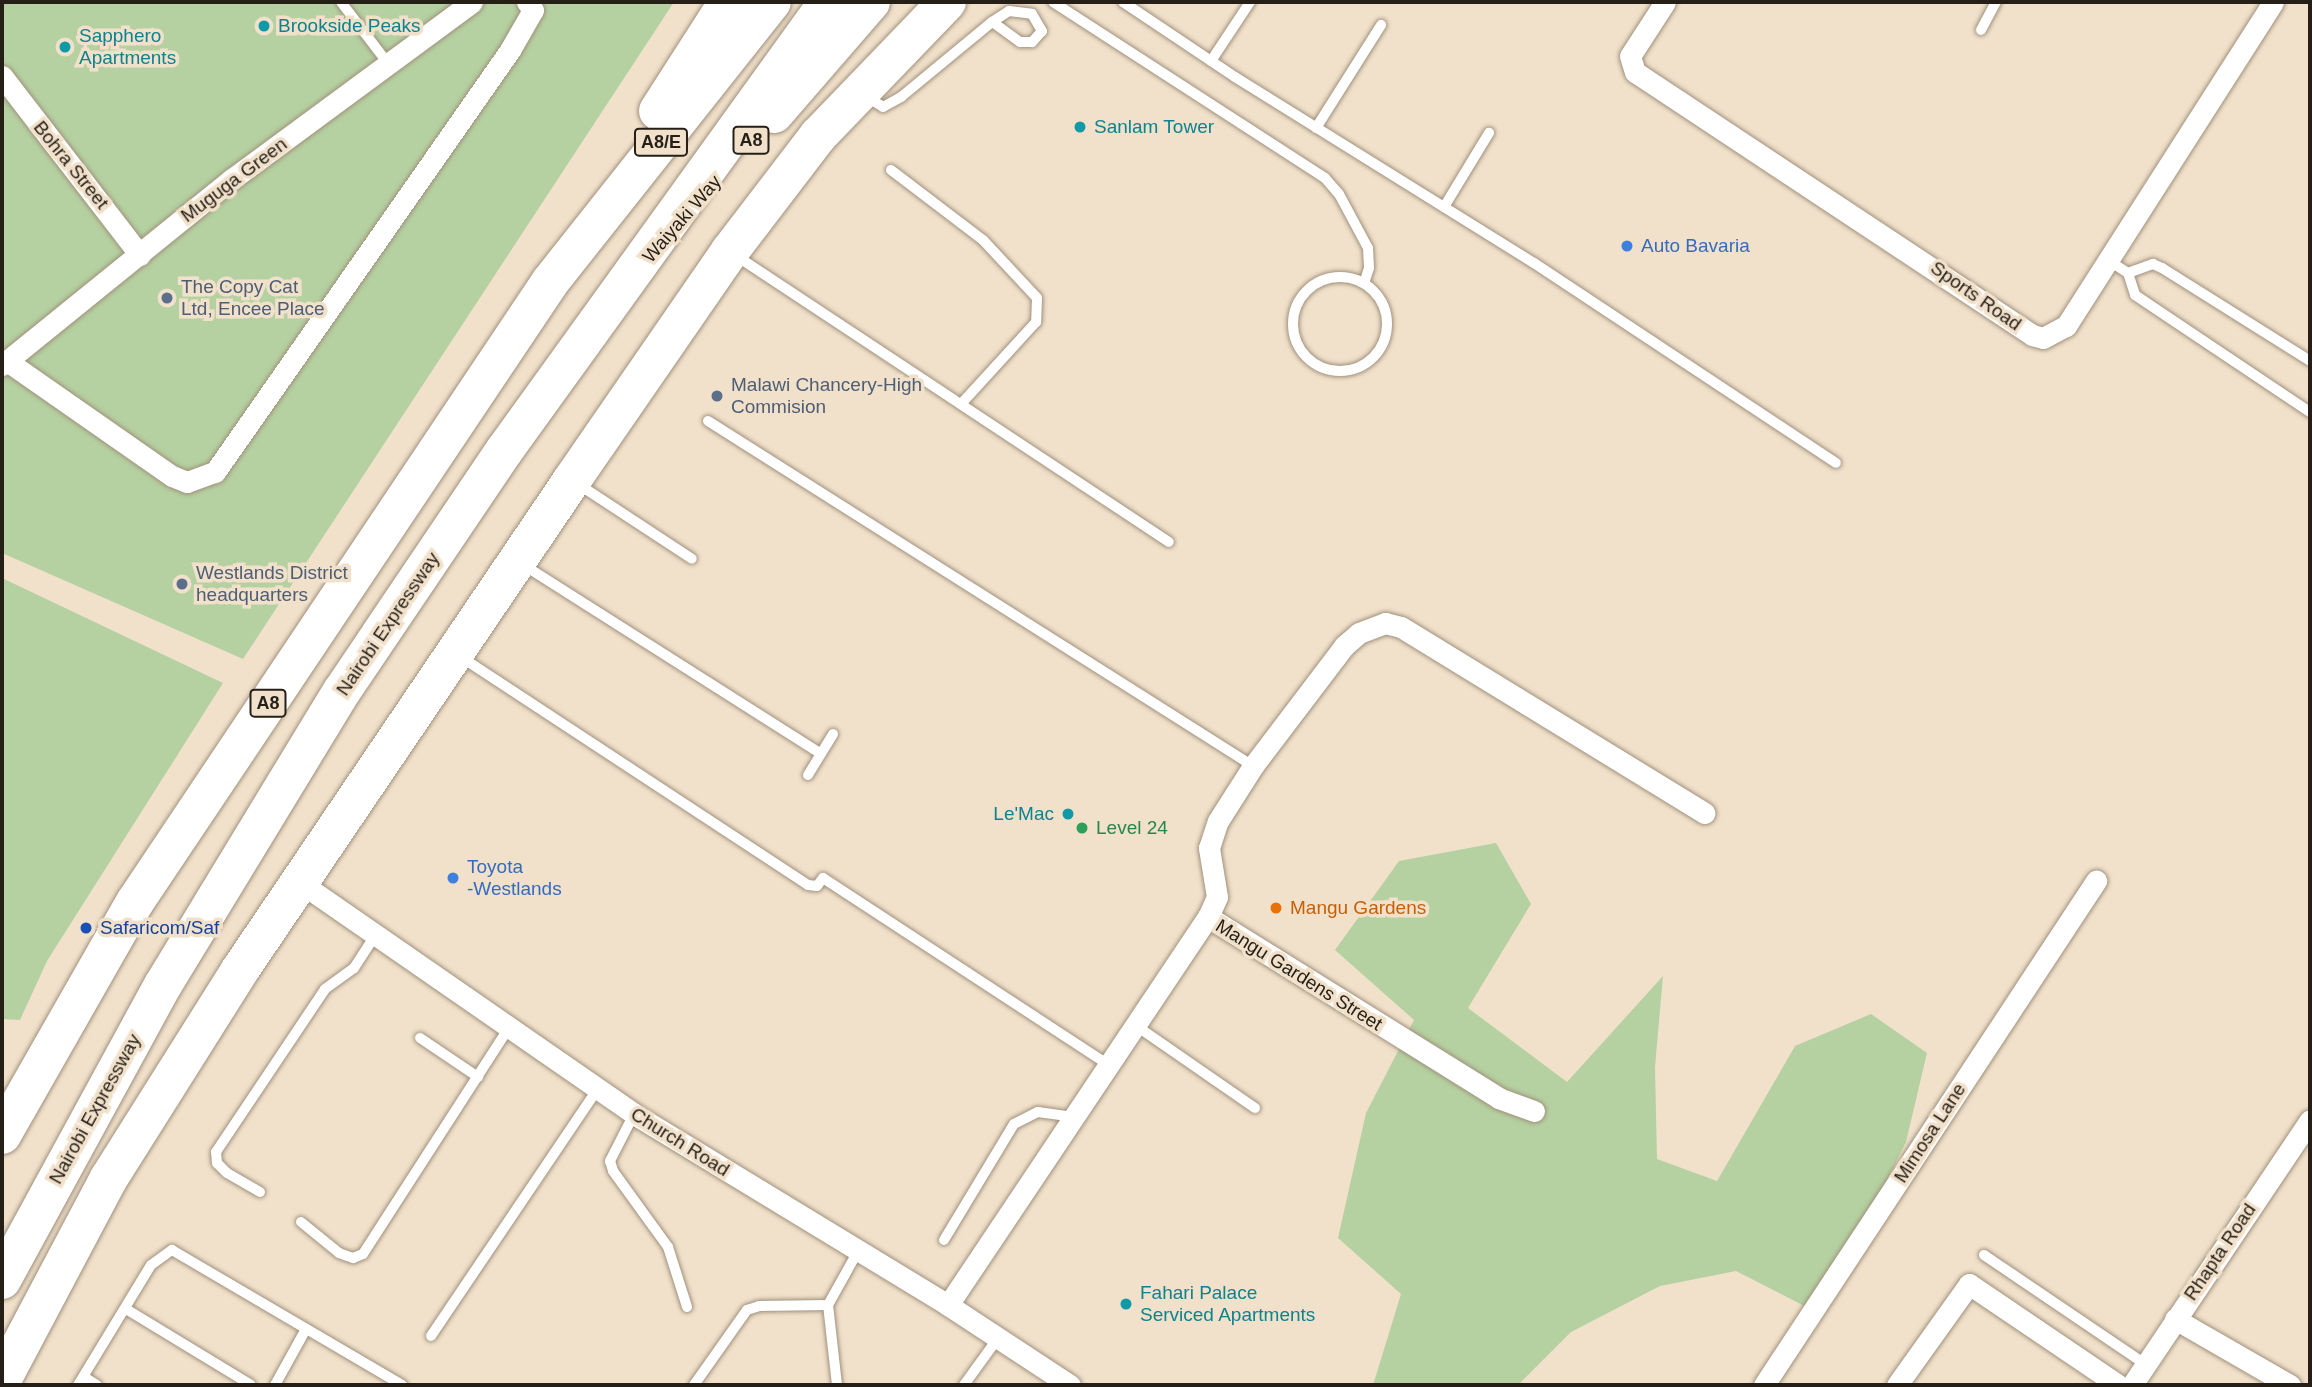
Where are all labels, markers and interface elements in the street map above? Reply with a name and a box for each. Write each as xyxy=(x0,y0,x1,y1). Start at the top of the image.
place label: Brookside Peaks xyxy=(278,15,421,37)
marker: Brookside Peaks xyxy=(256,18,272,34)
place label: Sapphero Apartments xyxy=(79,25,176,69)
marker: Sapphero Apartments xyxy=(57,39,73,55)
street label: Bohra Street xyxy=(29,116,113,214)
place label: Sanlam Tower xyxy=(1094,116,1214,138)
marker: Sanlam Tower xyxy=(1072,119,1088,135)
road number: A8 xyxy=(732,125,770,154)
road number: A8/E xyxy=(633,127,689,156)
street label: Muguga Green xyxy=(177,133,291,227)
street label: Waiyaki Way xyxy=(638,171,726,267)
place label: Auto Bavaria xyxy=(1641,235,1750,257)
marker: Auto Bavaria xyxy=(1619,238,1635,254)
street label: Sports Road xyxy=(1926,256,2026,336)
place label: The Copy Cat Ltd, Encee Place xyxy=(181,276,325,320)
marker: The Copy Cat Ltd, Encee Place xyxy=(159,290,175,306)
place label: Malawi Chancery-High Commision xyxy=(731,374,922,418)
marker: Malawi Chancery-High Commision xyxy=(709,388,725,404)
street label: Nairobi Expressway xyxy=(332,548,444,700)
place label: Westlands District headquarters xyxy=(196,562,348,606)
marker: Westlands District headquarters xyxy=(174,576,190,592)
road number: A8 xyxy=(249,688,287,718)
place label: Le'Mac xyxy=(993,803,1054,825)
marker: Le'Mac xyxy=(1060,806,1076,822)
place label: Level 24 xyxy=(1096,817,1168,839)
marker: Level 24 xyxy=(1074,820,1090,836)
place label: Toyota -Westlands xyxy=(467,856,562,900)
marker: Toyota -Westlands xyxy=(445,870,461,886)
place label: Mangu Gardens xyxy=(1290,897,1426,919)
marker: Mangu Gardens xyxy=(1268,900,1284,916)
street label: Mangu Gardens Street xyxy=(1211,914,1387,1036)
place label: Safaricom/Saf xyxy=(100,917,219,939)
marker: Safaricom/Saf xyxy=(78,920,94,936)
street label: Nairobi Expressway xyxy=(44,1030,146,1188)
street label: Mimosa Lane xyxy=(1889,1079,1971,1187)
street label: Church Road xyxy=(626,1103,734,1181)
street label: Rhapta Road xyxy=(2179,1199,2261,1305)
place label: Fahari Palace Serviced Apartments xyxy=(1140,1282,1316,1326)
marker: Fahari Palace Serviced Apartments xyxy=(1118,1296,1134,1312)

